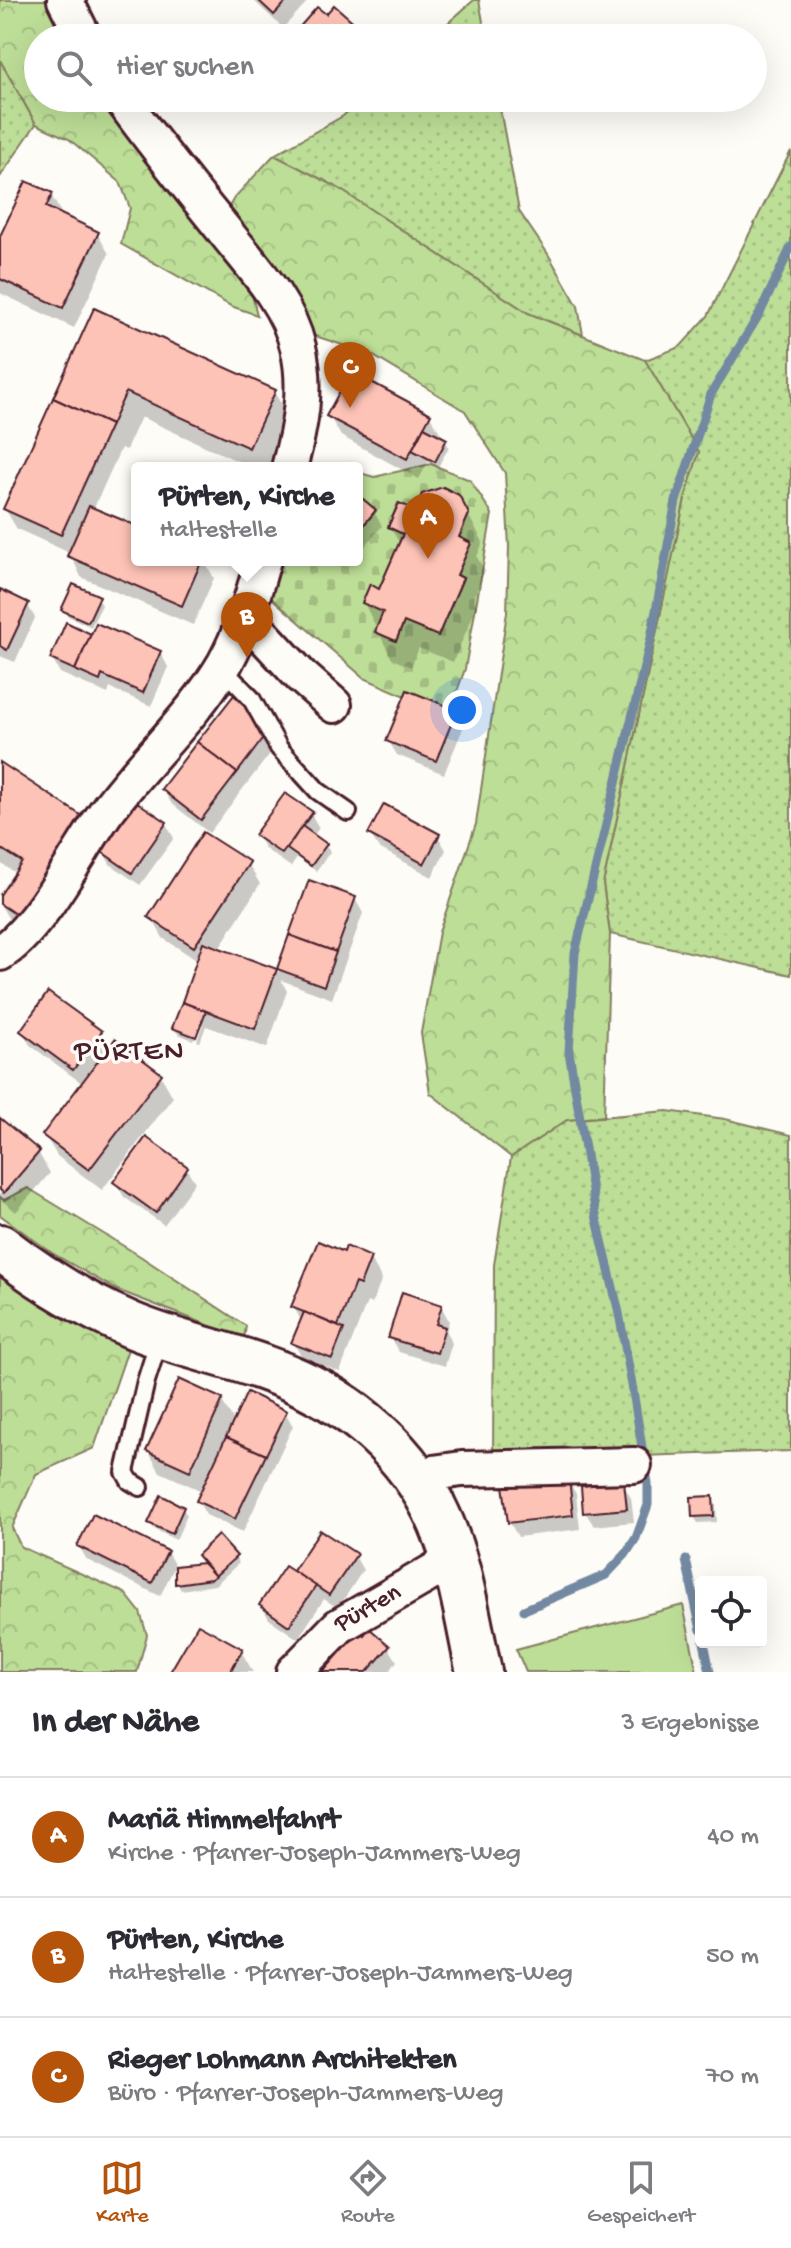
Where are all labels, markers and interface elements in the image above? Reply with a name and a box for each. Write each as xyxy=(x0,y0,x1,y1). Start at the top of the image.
search box xyxy=(24,24,767,112)
icon: search xyxy=(52,46,96,90)
text: Hier suchen xyxy=(116,51,254,86)
pin: C xyxy=(324,342,376,408)
popup xyxy=(131,462,363,566)
text: Pürten, Kirche xyxy=(159,481,335,516)
pin: A xyxy=(402,493,454,559)
text: Haltestelle xyxy=(159,516,277,547)
pin: B xyxy=(221,592,273,658)
your location xyxy=(442,690,482,730)
district label: PÜRTEN xyxy=(73,1036,186,1071)
map controls xyxy=(695,1576,767,1648)
button: locate xyxy=(695,1576,767,1648)
street label: Pürten xyxy=(328,1577,408,1641)
text: In der Nähe xyxy=(32,1704,199,1744)
text: 3 Ergebnisse xyxy=(621,1709,759,1740)
text: Mariä Himmelfahrt xyxy=(108,1804,340,1839)
text: A xyxy=(50,1822,66,1853)
text: 40 m xyxy=(707,1822,759,1853)
text: Kirche · Pfarrer-Joseph-Jammers-Weg xyxy=(108,1839,521,1870)
text: Pürten, Kirche xyxy=(108,1924,283,1959)
text: B xyxy=(51,1942,65,1973)
text: 50 m xyxy=(706,1942,759,1973)
text: Haltestelle · Pfarrer-Joseph-Jammers-Weg xyxy=(108,1959,573,1990)
text: Rieger Lohmann Architekten xyxy=(108,2044,456,2079)
text: C xyxy=(51,2062,65,2093)
text: 70 m xyxy=(706,2062,759,2093)
text: Büro · Pfarrer-Joseph-Jammers-Weg xyxy=(108,2079,504,2110)
tab: Karte xyxy=(96,2156,149,2230)
tab: Route xyxy=(341,2156,395,2230)
tab: Gespeichert xyxy=(587,2156,695,2230)

